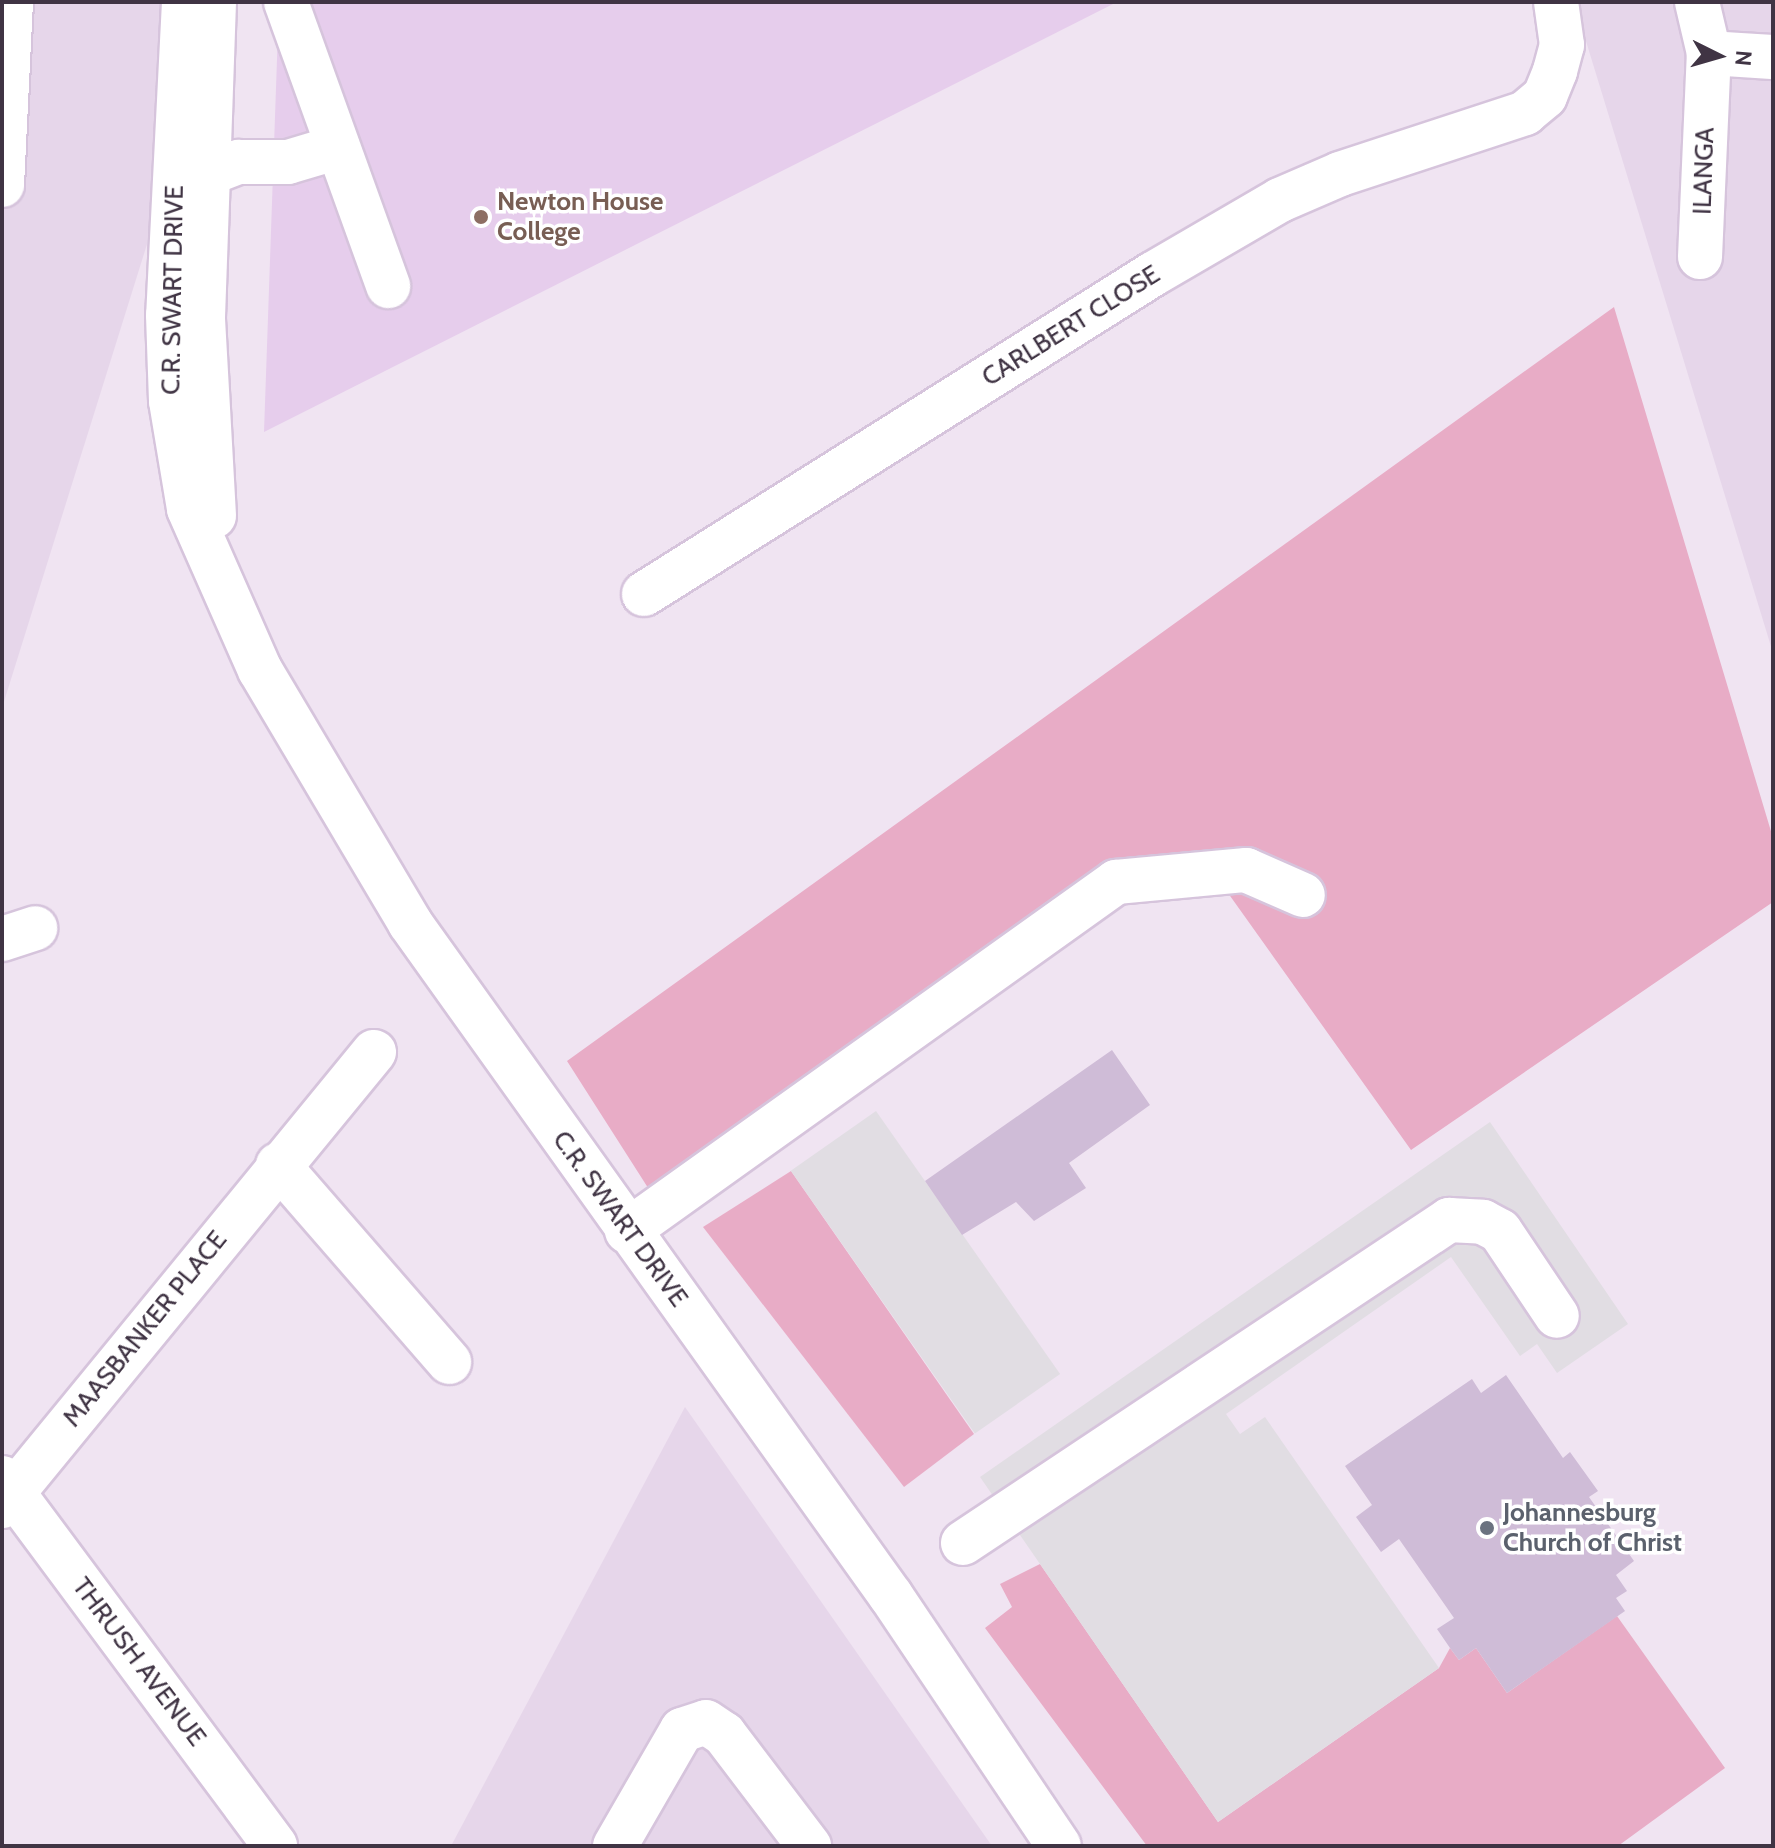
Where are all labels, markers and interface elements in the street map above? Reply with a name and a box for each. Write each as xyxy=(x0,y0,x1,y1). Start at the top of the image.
north arrow xyxy=(1679,16,1759,96)
text: N xyxy=(1729,49,1758,67)
street label: ILANGA xyxy=(1687,127,1721,215)
street label: C.R. SWART DRIVE xyxy=(156,185,190,395)
place label: Newton House College xyxy=(497,186,663,248)
marker: Newton House College xyxy=(472,208,490,226)
street label: CARLBERT CLOSE xyxy=(976,259,1166,393)
street label: C.R. SWART DRIVE xyxy=(546,1125,694,1313)
street label: MAASBANKER PLACE xyxy=(56,1225,234,1433)
place label: Johannesburg Church of Christ xyxy=(1503,1497,1682,1558)
marker: Johannesburg Church of Christ xyxy=(1478,1519,1496,1537)
street label: THRUSH AVENUE xyxy=(66,1572,212,1752)

